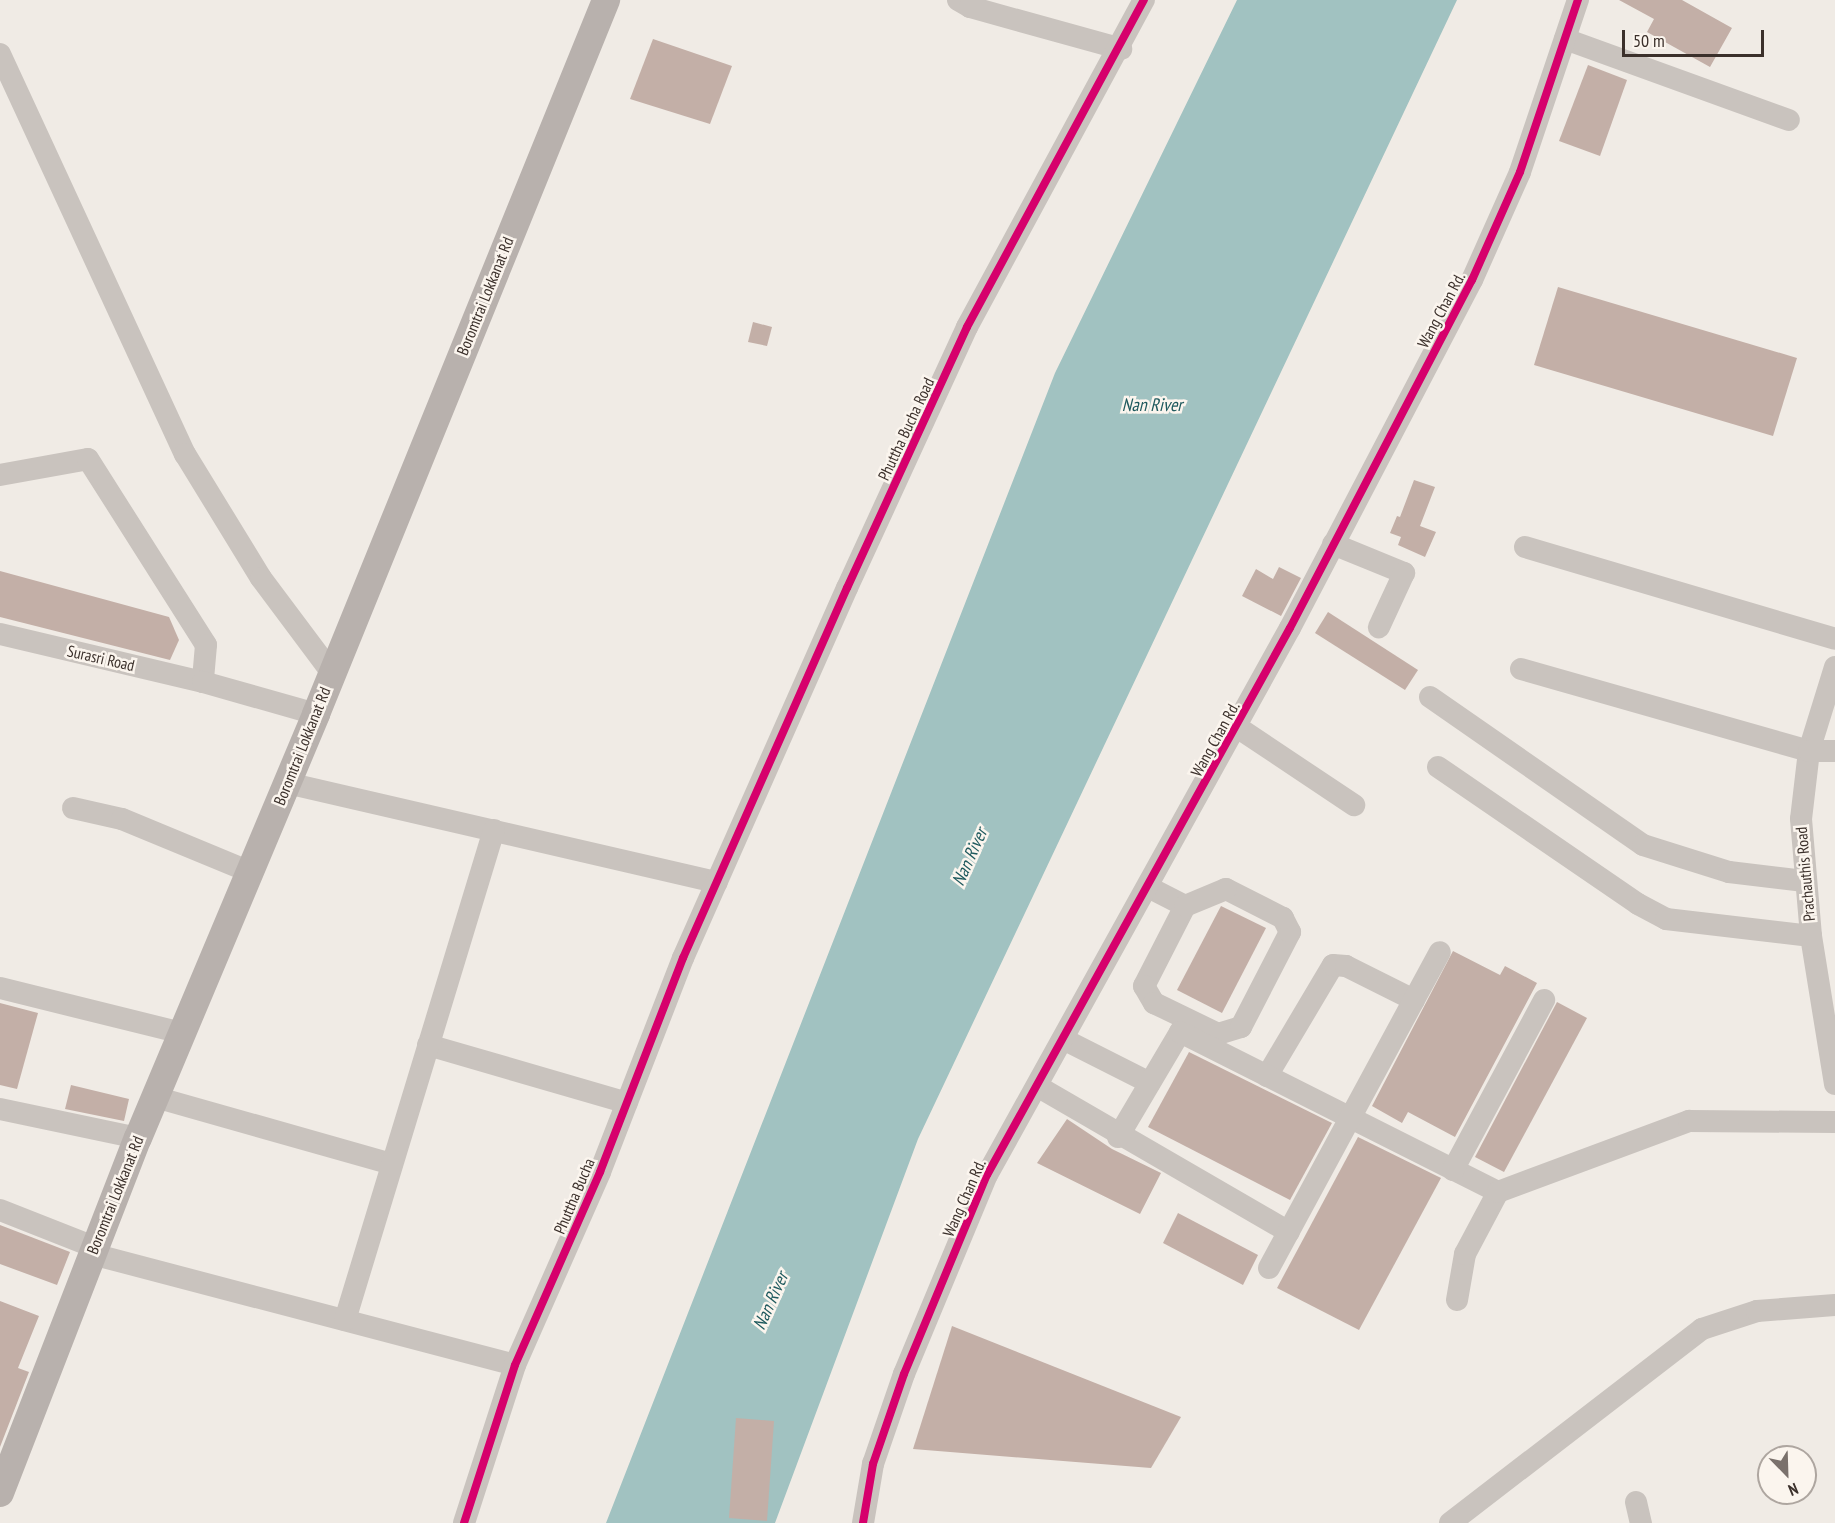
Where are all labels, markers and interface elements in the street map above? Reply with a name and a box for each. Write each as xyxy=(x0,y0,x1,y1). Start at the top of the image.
scale bar xyxy=(1625,18,1768,56)
text: 50 m xyxy=(1633,29,1665,52)
street label: Boromtrai Lokkanat Rd xyxy=(453,234,517,358)
street label: Wang Chan Rd. xyxy=(1413,269,1469,351)
street label: Phuttha Bucha Road xyxy=(874,375,938,483)
water label: Nan River xyxy=(1122,394,1182,416)
street label: Surasri Road xyxy=(65,641,137,675)
street label: Boromtrai Lokkanat Rd xyxy=(270,684,334,808)
street label: Wang Chan Rd. xyxy=(1187,698,1243,780)
water label: Nan River xyxy=(948,825,992,889)
street label: Prachauthis Road xyxy=(1791,826,1819,922)
street label: Boromtrai Lokkanat Rd xyxy=(83,1133,147,1257)
street label: Phuttha Bucha xyxy=(549,1155,599,1237)
street label: Wang Chan Rd. xyxy=(938,1156,990,1240)
water label: Nan River xyxy=(749,1269,793,1333)
north arrow xyxy=(1757,1445,1817,1505)
text: N xyxy=(1785,1479,1801,1501)

